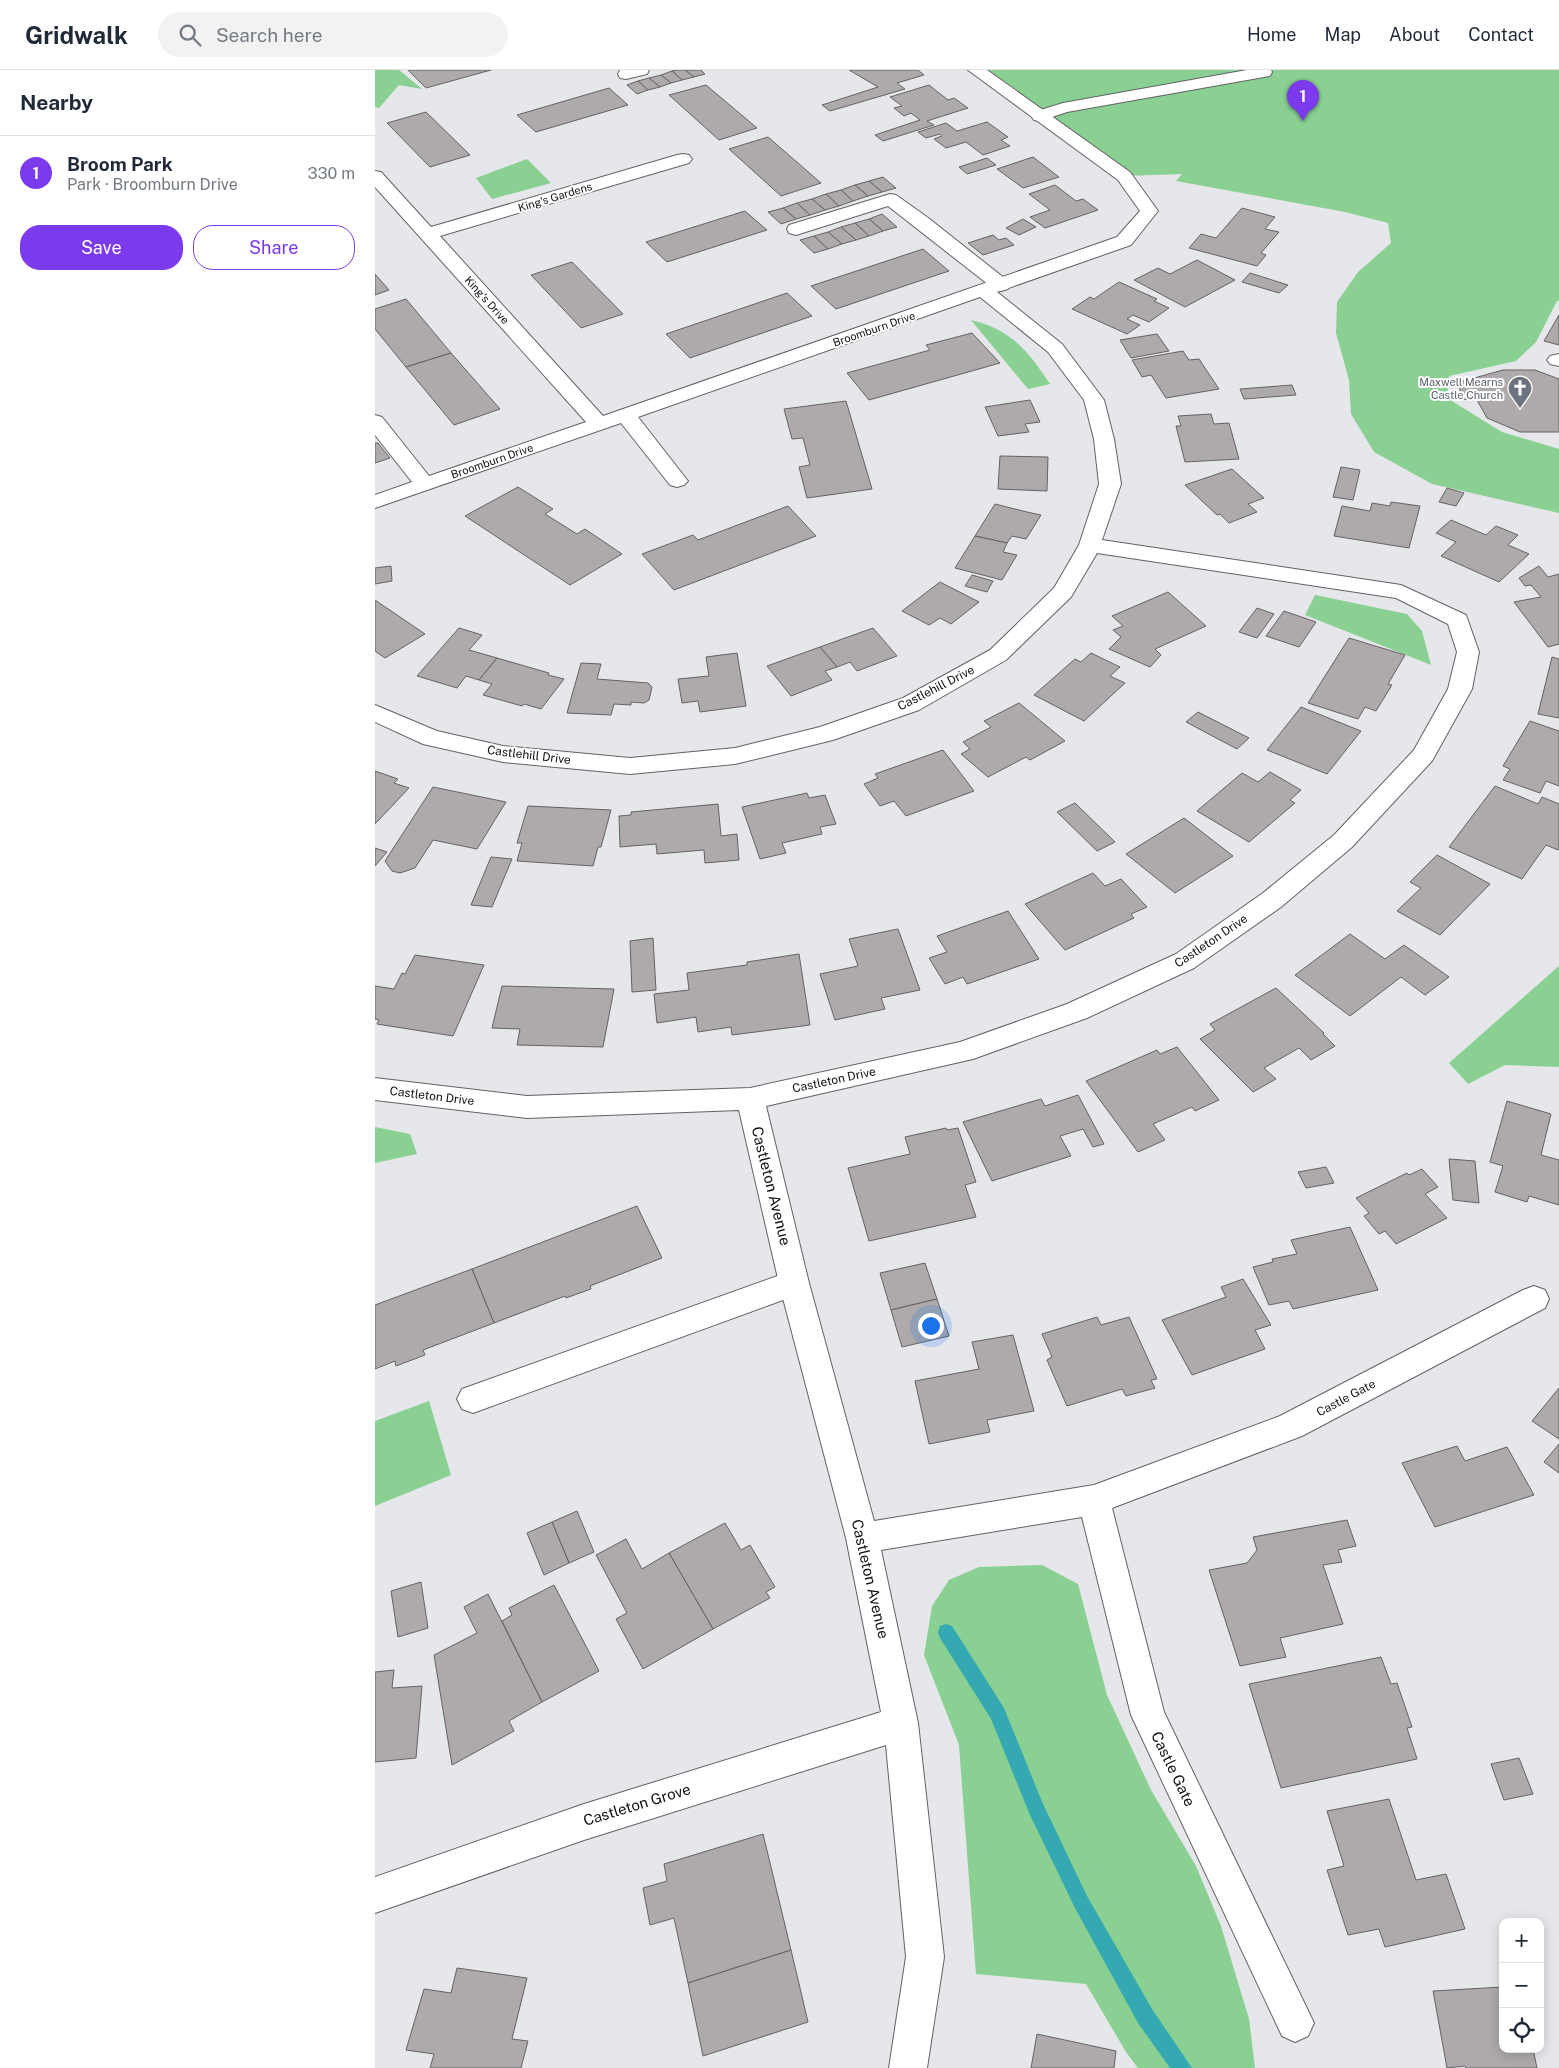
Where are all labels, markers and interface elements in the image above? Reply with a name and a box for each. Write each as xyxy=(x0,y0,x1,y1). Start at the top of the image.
search box xyxy=(158,12,508,57)
text: Gridwalk xyxy=(25,21,128,49)
icon: search xyxy=(176,21,204,49)
text: Search here xyxy=(216,24,323,46)
text: Home xyxy=(1247,24,1297,45)
text: Map xyxy=(1325,24,1361,45)
text: About xyxy=(1389,24,1440,45)
text: Contact xyxy=(1468,24,1534,45)
pin: 1 xyxy=(1287,80,1319,121)
text: Nearby xyxy=(20,90,93,115)
text: Broom Park xyxy=(67,153,173,175)
text: 1 xyxy=(33,164,39,183)
text: 330 m xyxy=(308,164,355,183)
text: Park · Broomburn Drive xyxy=(67,175,238,194)
street label: King's Gardens xyxy=(517,180,594,214)
button: Save xyxy=(20,225,183,270)
button: Share xyxy=(193,225,355,270)
street label: King's Drive xyxy=(462,274,512,326)
street label: Broomburn Drive xyxy=(831,309,917,349)
church icon: Maxwell Mearns Castle Church xyxy=(1507,375,1533,409)
place label: Maxwell Mearns Castle Church xyxy=(1419,376,1503,401)
street label: Broomburn Drive xyxy=(449,441,535,481)
street label: Castlehill Drive xyxy=(895,663,977,713)
street label: Castlehill Drive xyxy=(486,743,572,767)
street label: Castleton Drive xyxy=(1172,911,1250,971)
street label: Castleton Drive xyxy=(791,1064,877,1096)
street label: Castleton Drive xyxy=(389,1084,475,1108)
street label: Castleton Avenue xyxy=(748,1125,794,1247)
your location xyxy=(918,1313,944,1339)
street label: Castle Gate xyxy=(1314,1377,1378,1419)
street label: Castleton Avenue xyxy=(848,1518,892,1640)
street label: Castle Gate xyxy=(1148,1729,1199,1809)
street label: Castleton Grove xyxy=(581,1780,693,1829)
map controls xyxy=(1499,1918,1544,2053)
button: + xyxy=(1499,1918,1544,1963)
button: − xyxy=(1499,1963,1544,2008)
button: locate xyxy=(1499,2008,1544,2053)

